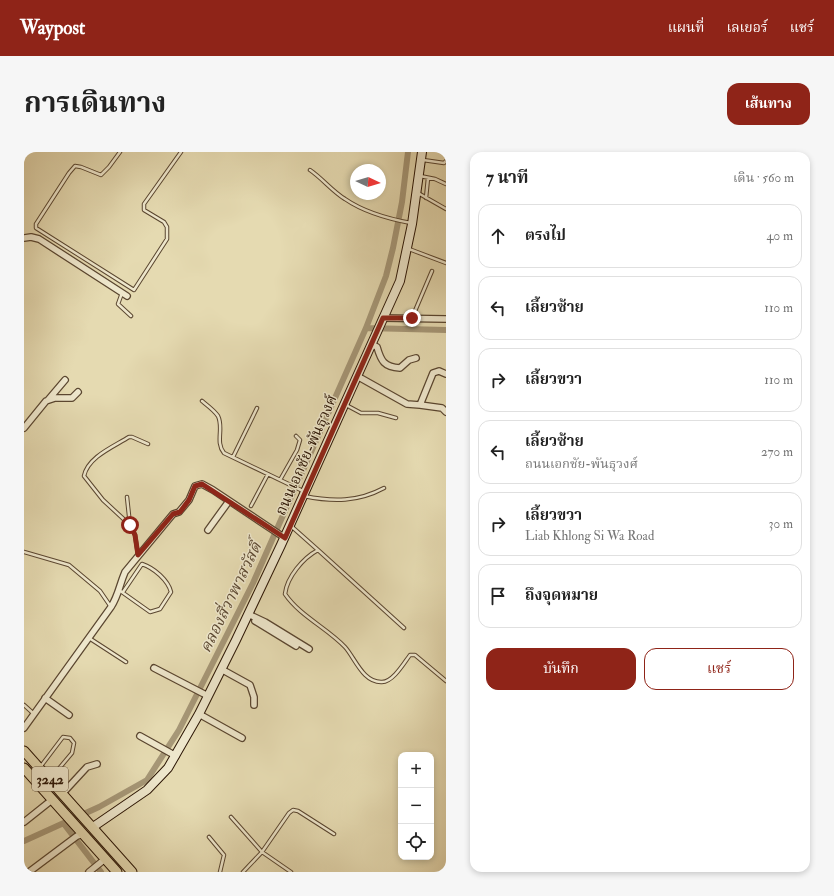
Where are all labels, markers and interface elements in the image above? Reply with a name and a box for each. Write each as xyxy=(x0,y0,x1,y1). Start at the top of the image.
text: Waypost xyxy=(20,16,85,40)
text: แผนที่ xyxy=(668,19,704,36)
text: เลเยอร์ xyxy=(726,19,768,36)
text: แชร์ xyxy=(790,19,814,36)
button: เส้นทาง xyxy=(727,83,810,125)
text: การเดินทาง xyxy=(24,86,166,121)
north arrow xyxy=(350,164,386,200)
text: 7 นาที xyxy=(486,167,528,188)
text: เดิน · 560 m xyxy=(733,170,794,186)
icon: ahead xyxy=(487,225,509,247)
text: ตรงไป xyxy=(525,226,566,245)
text: 40 m xyxy=(767,228,793,244)
icon: left xyxy=(487,297,509,319)
text: เลี้ยวซ้าย xyxy=(525,298,584,317)
text: 110 m xyxy=(764,300,793,316)
route end xyxy=(403,309,421,327)
icon: right xyxy=(487,369,509,391)
text: เลี้ยวขวา xyxy=(525,370,582,389)
text: 110 m xyxy=(764,372,793,388)
street label: ถนนเอกชัย-พันธุวงศ์ xyxy=(270,391,343,519)
text: เลี้ยวซ้าย xyxy=(525,432,584,451)
icon: left xyxy=(487,441,509,463)
text: 270 m xyxy=(761,444,793,460)
text: ถนนเอกชัย-พันธุวงศ์ xyxy=(525,456,638,472)
text: เลี้ยวขวา xyxy=(525,506,582,525)
icon: right xyxy=(487,513,509,535)
route start xyxy=(121,516,139,534)
text: 30 m xyxy=(769,516,793,532)
text: Liab Khlong Si Wa Road xyxy=(525,528,654,544)
water label: คลองสี่วาพาสวัสดิ์ xyxy=(194,533,269,656)
icon: arrive xyxy=(487,585,509,607)
text: ถึงจุดหมาย xyxy=(525,586,598,605)
button: บันทึก xyxy=(486,648,636,690)
button: แชร์ xyxy=(644,648,794,690)
map controls xyxy=(398,752,434,860)
button: + xyxy=(398,752,434,788)
road number: 3242 xyxy=(32,767,68,791)
button: − xyxy=(398,788,434,824)
button: locate xyxy=(398,824,434,860)

